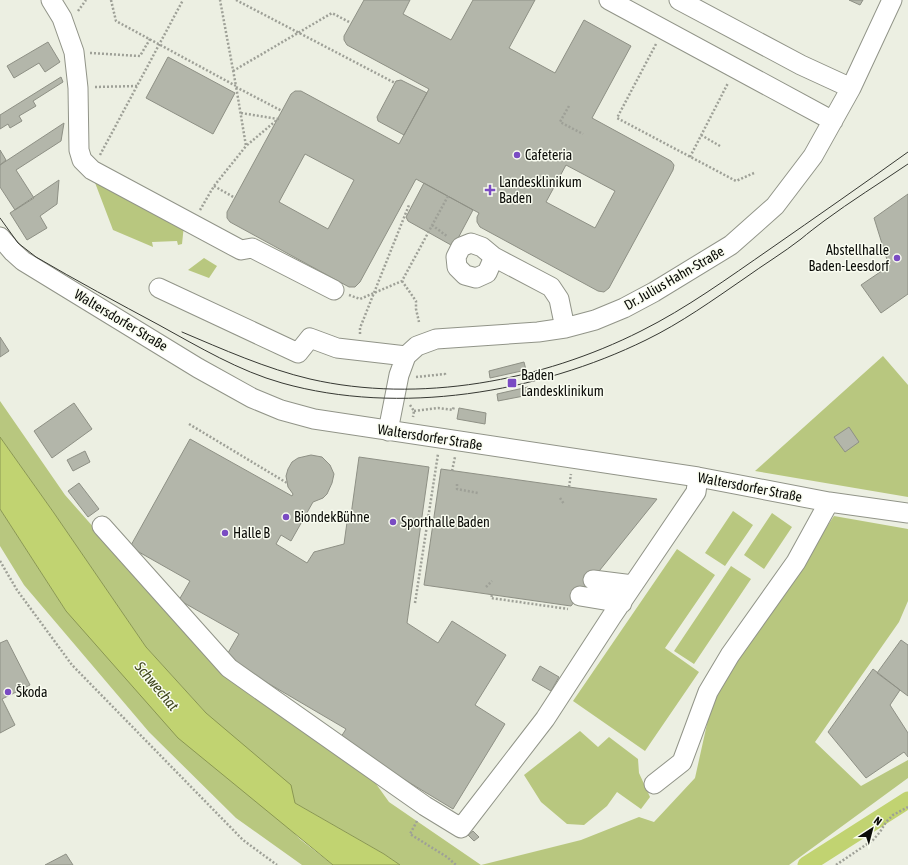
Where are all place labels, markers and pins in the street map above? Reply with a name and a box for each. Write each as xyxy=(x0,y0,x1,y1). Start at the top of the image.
place label: Cafeteria xyxy=(525,147,572,163)
marker: Cafeteria xyxy=(512,150,522,160)
place label: Landesklinikum Baden xyxy=(499,174,582,206)
marker: Landesklinikum Baden xyxy=(484,184,496,196)
place label: Abstellhalle Baden-Leesdorf xyxy=(809,242,889,274)
marker: Abstellhalle Baden-Leesdorf xyxy=(892,253,902,263)
place label: Baden Landesklinikum xyxy=(521,367,604,399)
marker: Baden Landesklinikum xyxy=(506,377,518,389)
place label: BiondekBühne xyxy=(294,509,370,525)
marker: BiondekBühne xyxy=(281,512,291,522)
place label: Sporthalle Baden xyxy=(401,514,490,530)
marker: Sporthalle Baden xyxy=(388,517,398,527)
place label: Halle B xyxy=(233,525,270,541)
marker: Halle B xyxy=(220,528,230,538)
place label: Škoda xyxy=(16,684,48,700)
marker: Škoda xyxy=(3,687,13,697)

